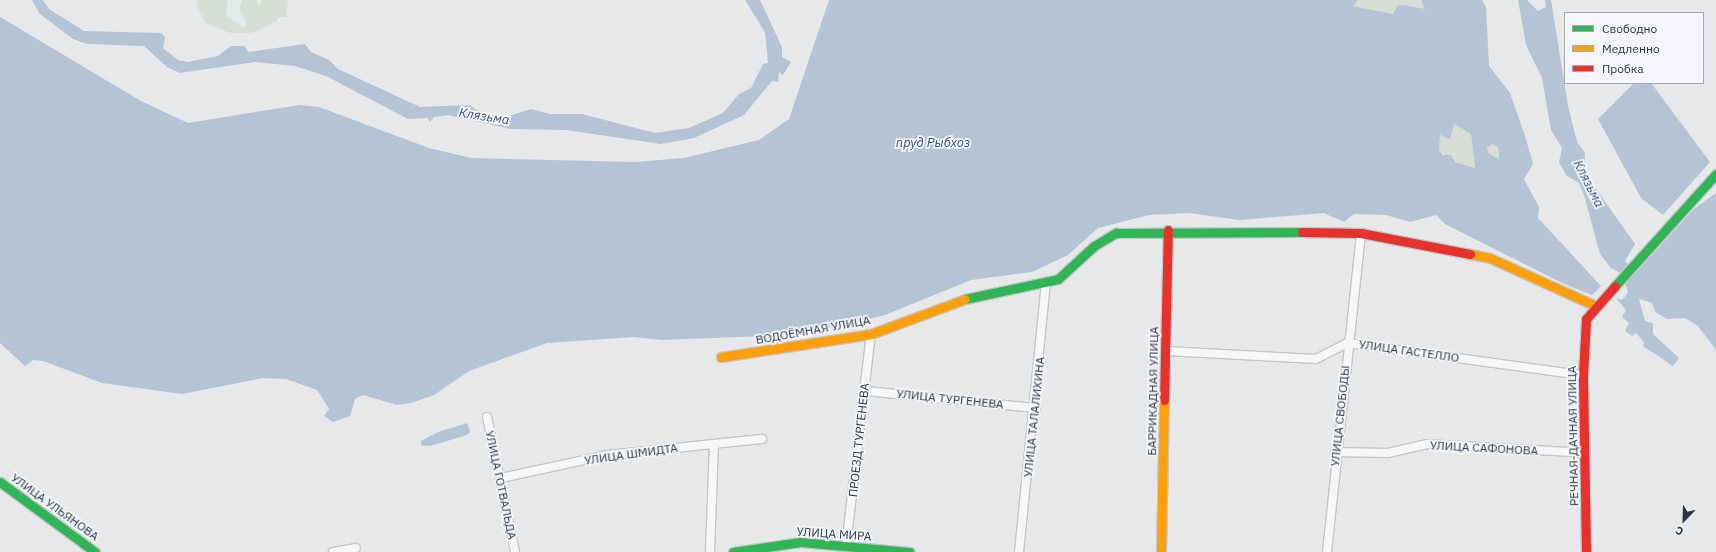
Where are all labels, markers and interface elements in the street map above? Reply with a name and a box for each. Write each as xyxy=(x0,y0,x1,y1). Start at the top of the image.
legend xyxy=(1564,12,1704,84)
text: Свободно xyxy=(1602,21,1657,36)
text: Медленно xyxy=(1602,41,1660,56)
text: Пробка xyxy=(1602,61,1644,76)
water label: Клязьма xyxy=(458,105,510,129)
water label: пруд Рыбхоз xyxy=(896,135,970,151)
water label: Клязьма xyxy=(1569,158,1607,210)
street label: ВОДОЁМНАЯ УЛИЦА xyxy=(755,313,871,347)
street label: БАРРИКАДНАЯ УЛИЦА xyxy=(1145,326,1161,456)
street label: УЛИЦА ГАСТЕЛЛО xyxy=(1358,337,1460,365)
street label: УЛИЦА ТАЛАЛИХИНА xyxy=(1021,356,1047,478)
street label: УЛИЦА СВОБОДЫ xyxy=(1328,365,1352,467)
street label: РЕЧНАЯ-ДАЧНАЯ УЛИЦА xyxy=(1565,366,1581,506)
street label: ПРОЕЗД ТУРГЕНЕВА xyxy=(846,382,872,498)
street label: УЛИЦА ТУРГЕНЕВА xyxy=(896,386,1004,412)
street label: УЛИЦА ГОТВАЛЬДА xyxy=(482,429,520,541)
street label: УЛИЦА САФОНОВА xyxy=(1429,438,1539,458)
street label: УЛИЦА ШМИДТА xyxy=(583,440,679,468)
street label: УЛИЦА УЛЬЯНОВА xyxy=(8,470,102,544)
north arrow xyxy=(1664,500,1704,540)
text: С xyxy=(1673,523,1685,539)
street label: УЛИЦА МИРА xyxy=(796,524,872,544)

